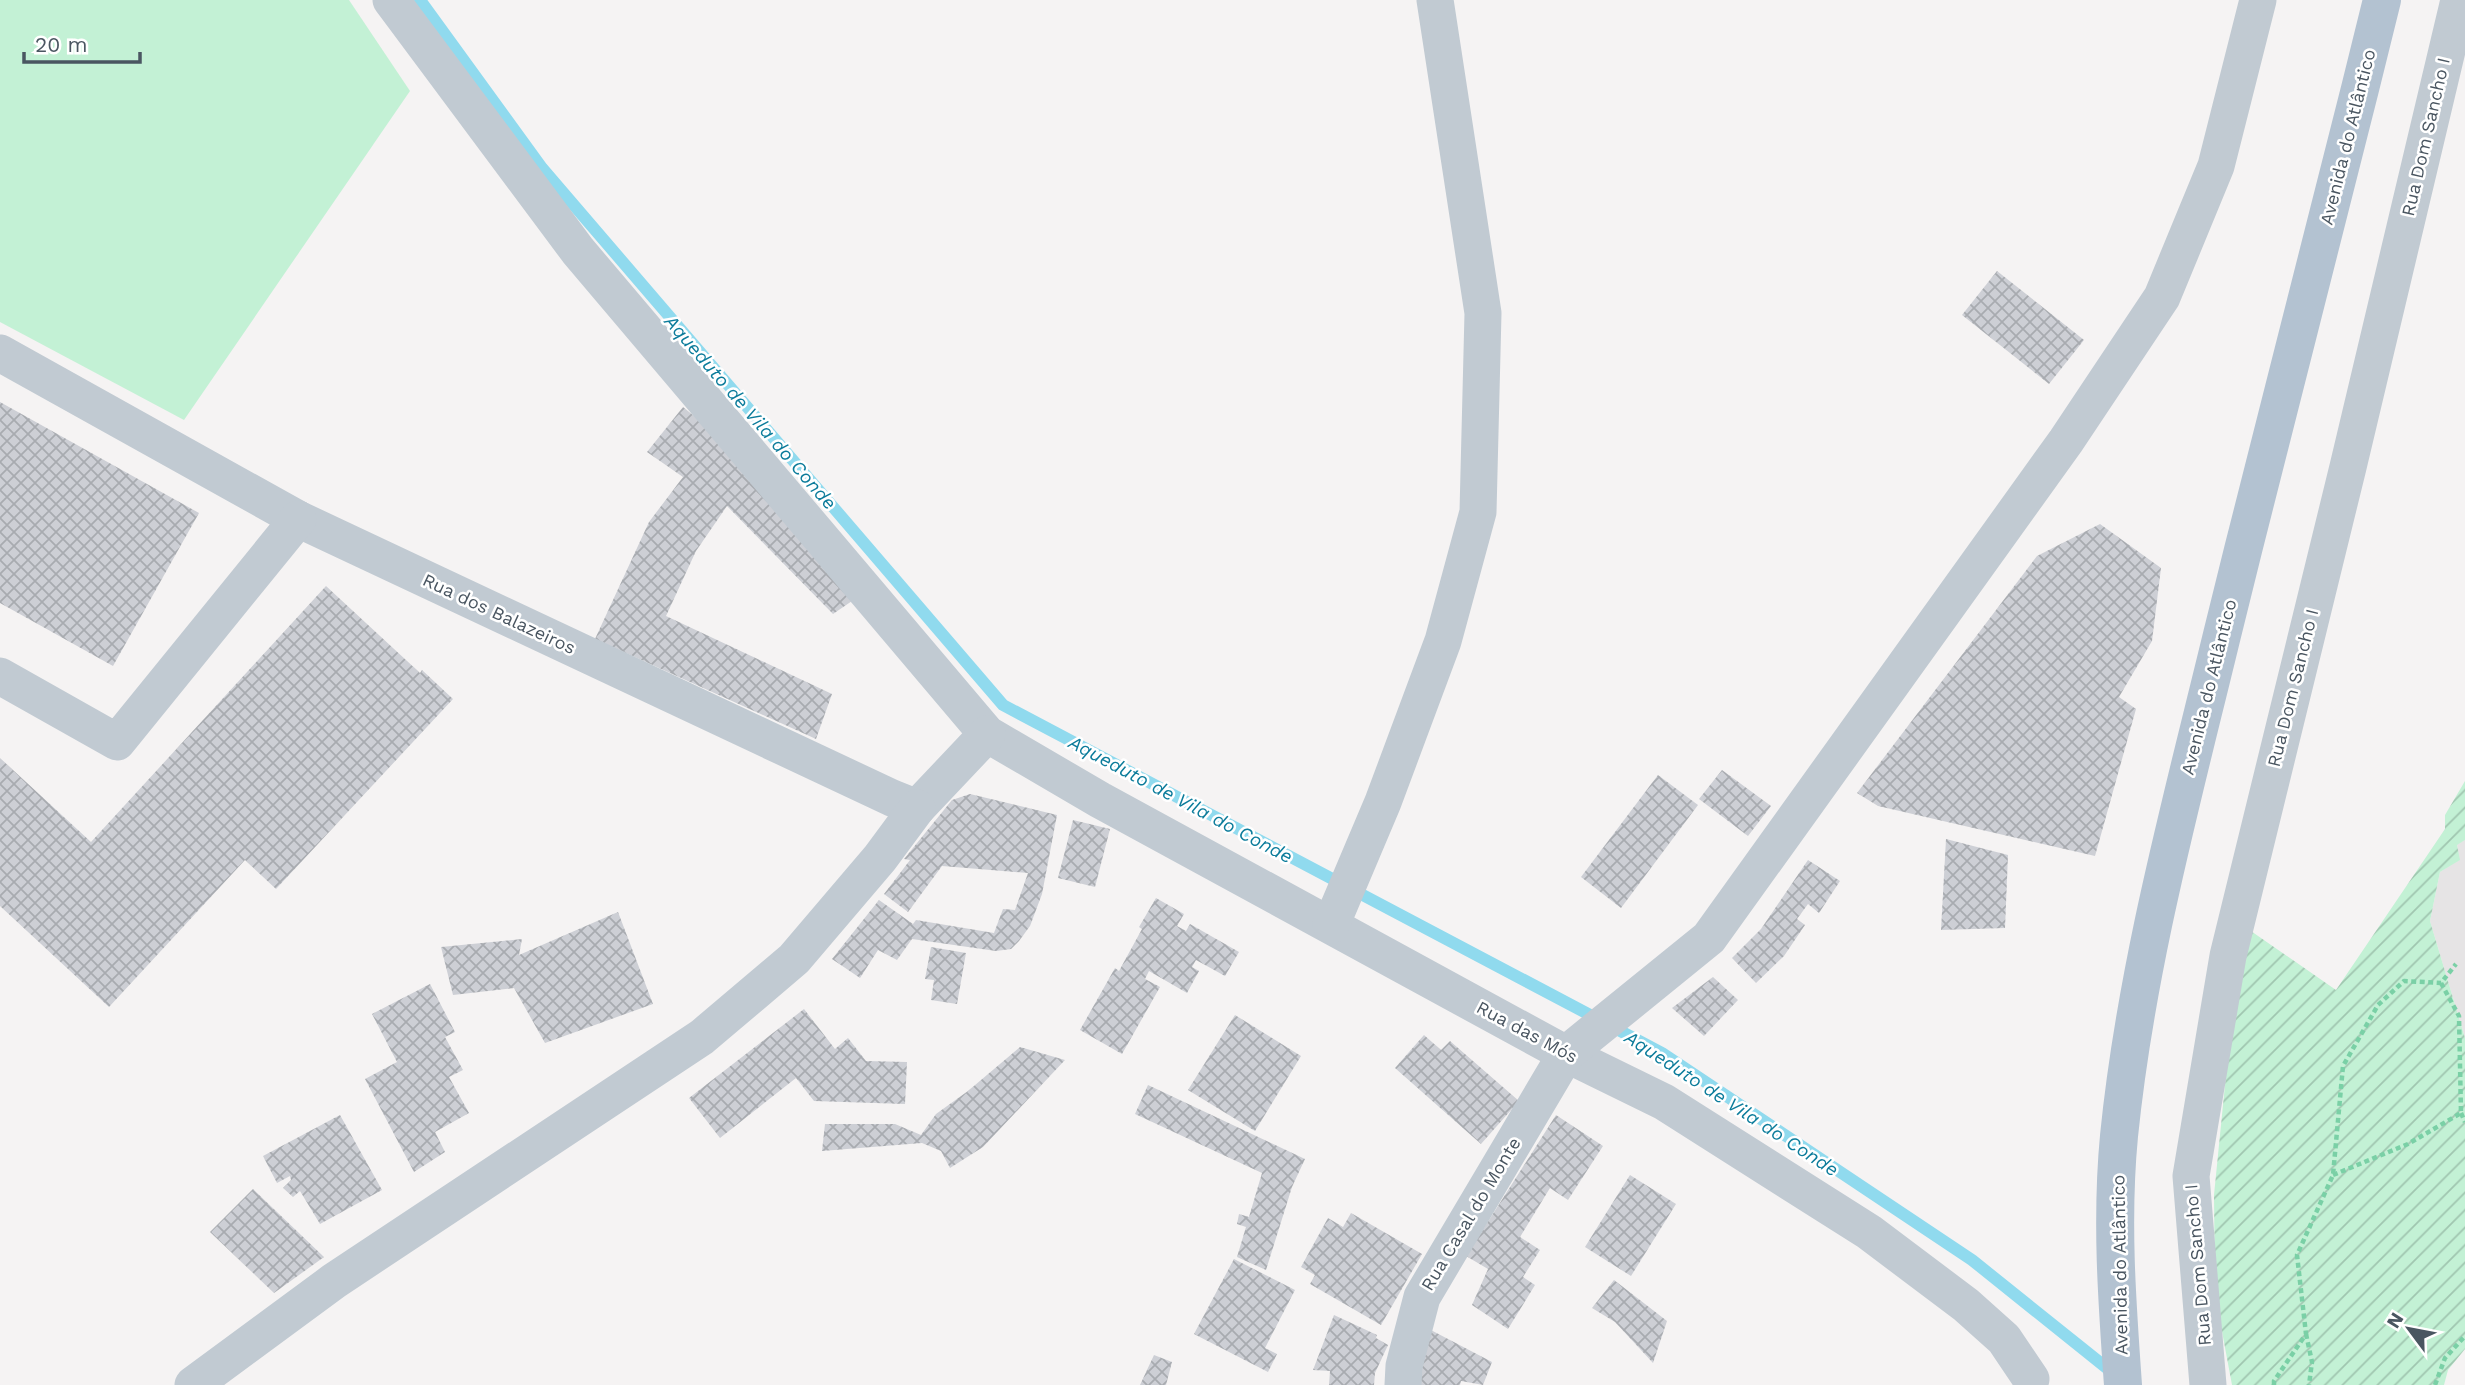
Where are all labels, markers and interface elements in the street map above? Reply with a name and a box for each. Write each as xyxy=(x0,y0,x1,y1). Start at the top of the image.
scale bar xyxy=(24,21,140,65)
text: 20 m xyxy=(35,32,87,57)
street label: Avenida do Atlântico xyxy=(2316,47,2380,227)
street label: Rua Dom Sancho I xyxy=(2397,56,2454,218)
water label: Aqueduto de Vila do Conde xyxy=(659,310,841,514)
street label: Rua dos Balazeiros xyxy=(419,569,579,658)
street label: Avenida do Atlântico xyxy=(2177,597,2241,777)
street label: Rua Dom Sancho I xyxy=(2263,607,2322,769)
water label: Aqueduto de Vila do Conde xyxy=(1064,730,1297,868)
street label: Rua das Mós xyxy=(1473,996,1581,1067)
water label: Aqueduto de Vila do Conde xyxy=(1620,1025,1843,1181)
street label: Rua Casal do Monte xyxy=(1416,1133,1525,1294)
street label: Avenida do Atlântico xyxy=(2107,1175,2132,1355)
street label: Rua Dom Sancho I xyxy=(2180,1183,2215,1347)
north arrow xyxy=(2374,1294,2444,1364)
text: N xyxy=(2382,1308,2408,1332)

